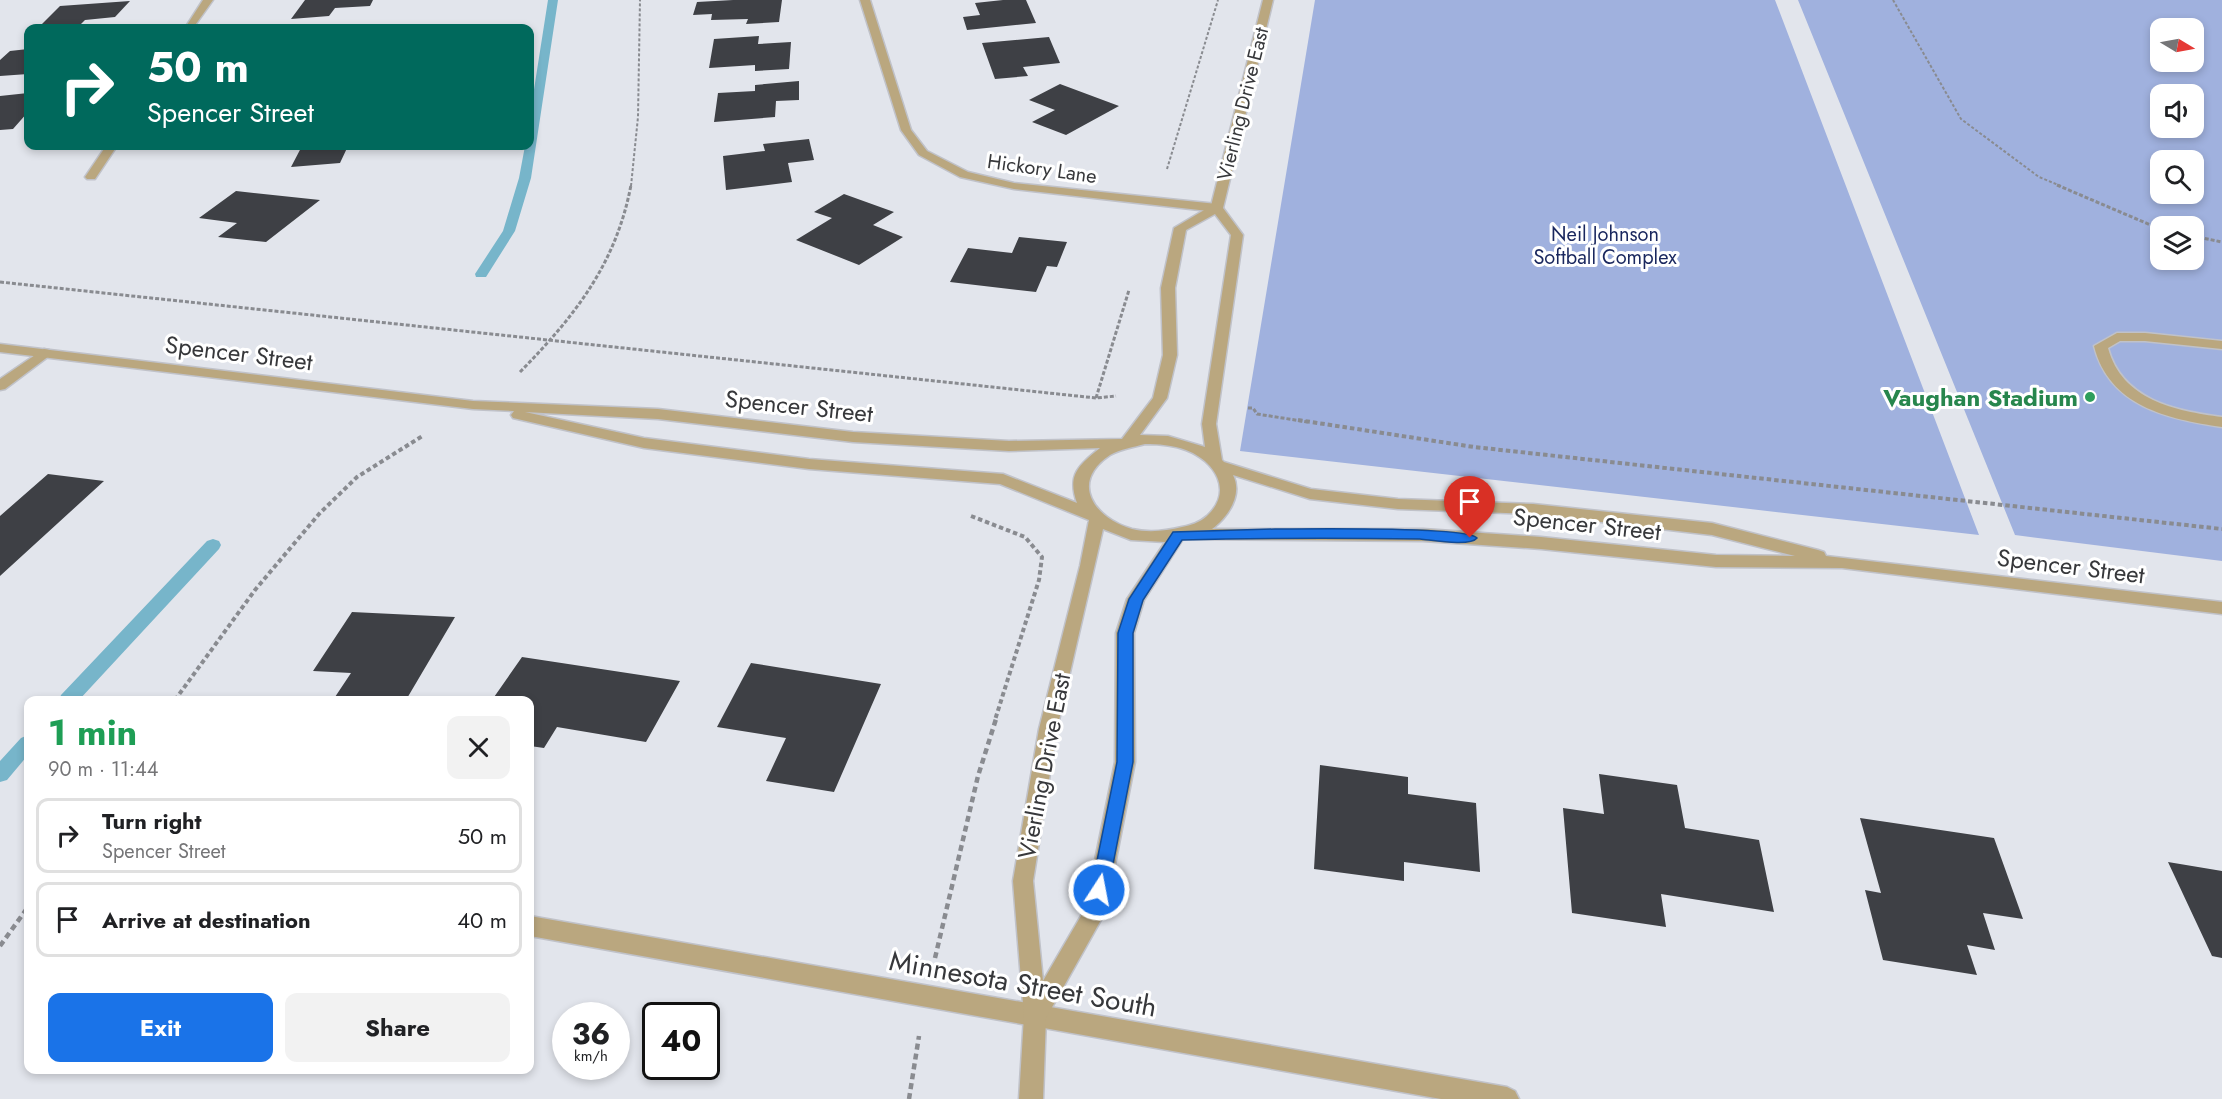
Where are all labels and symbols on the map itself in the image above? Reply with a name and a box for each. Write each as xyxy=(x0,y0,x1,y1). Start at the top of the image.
north arrow xyxy=(2150,18,2204,72)
street label: Vierling Drive East xyxy=(1210,24,1276,184)
street label: Hickory Lane xyxy=(985,147,1099,191)
park label: Neil Johnson Softball Complex xyxy=(1533,220,1677,272)
street label: Spencer Street xyxy=(163,327,315,379)
place label: Vaughan Stadium xyxy=(1882,380,2078,415)
street label: Spencer Street xyxy=(723,381,875,431)
marker: Vaughan Stadium xyxy=(2083,390,2097,404)
pin xyxy=(1444,476,1495,538)
street label: Spencer Street xyxy=(1511,499,1663,549)
street label: Spencer Street xyxy=(1995,540,2147,592)
street label: Vierling Drive East xyxy=(1009,670,1079,862)
position arrow xyxy=(1067,858,1131,922)
street label: Minnesota Street South xyxy=(886,940,1160,1028)
speed limit sign: 40 xyxy=(642,1002,720,1080)

